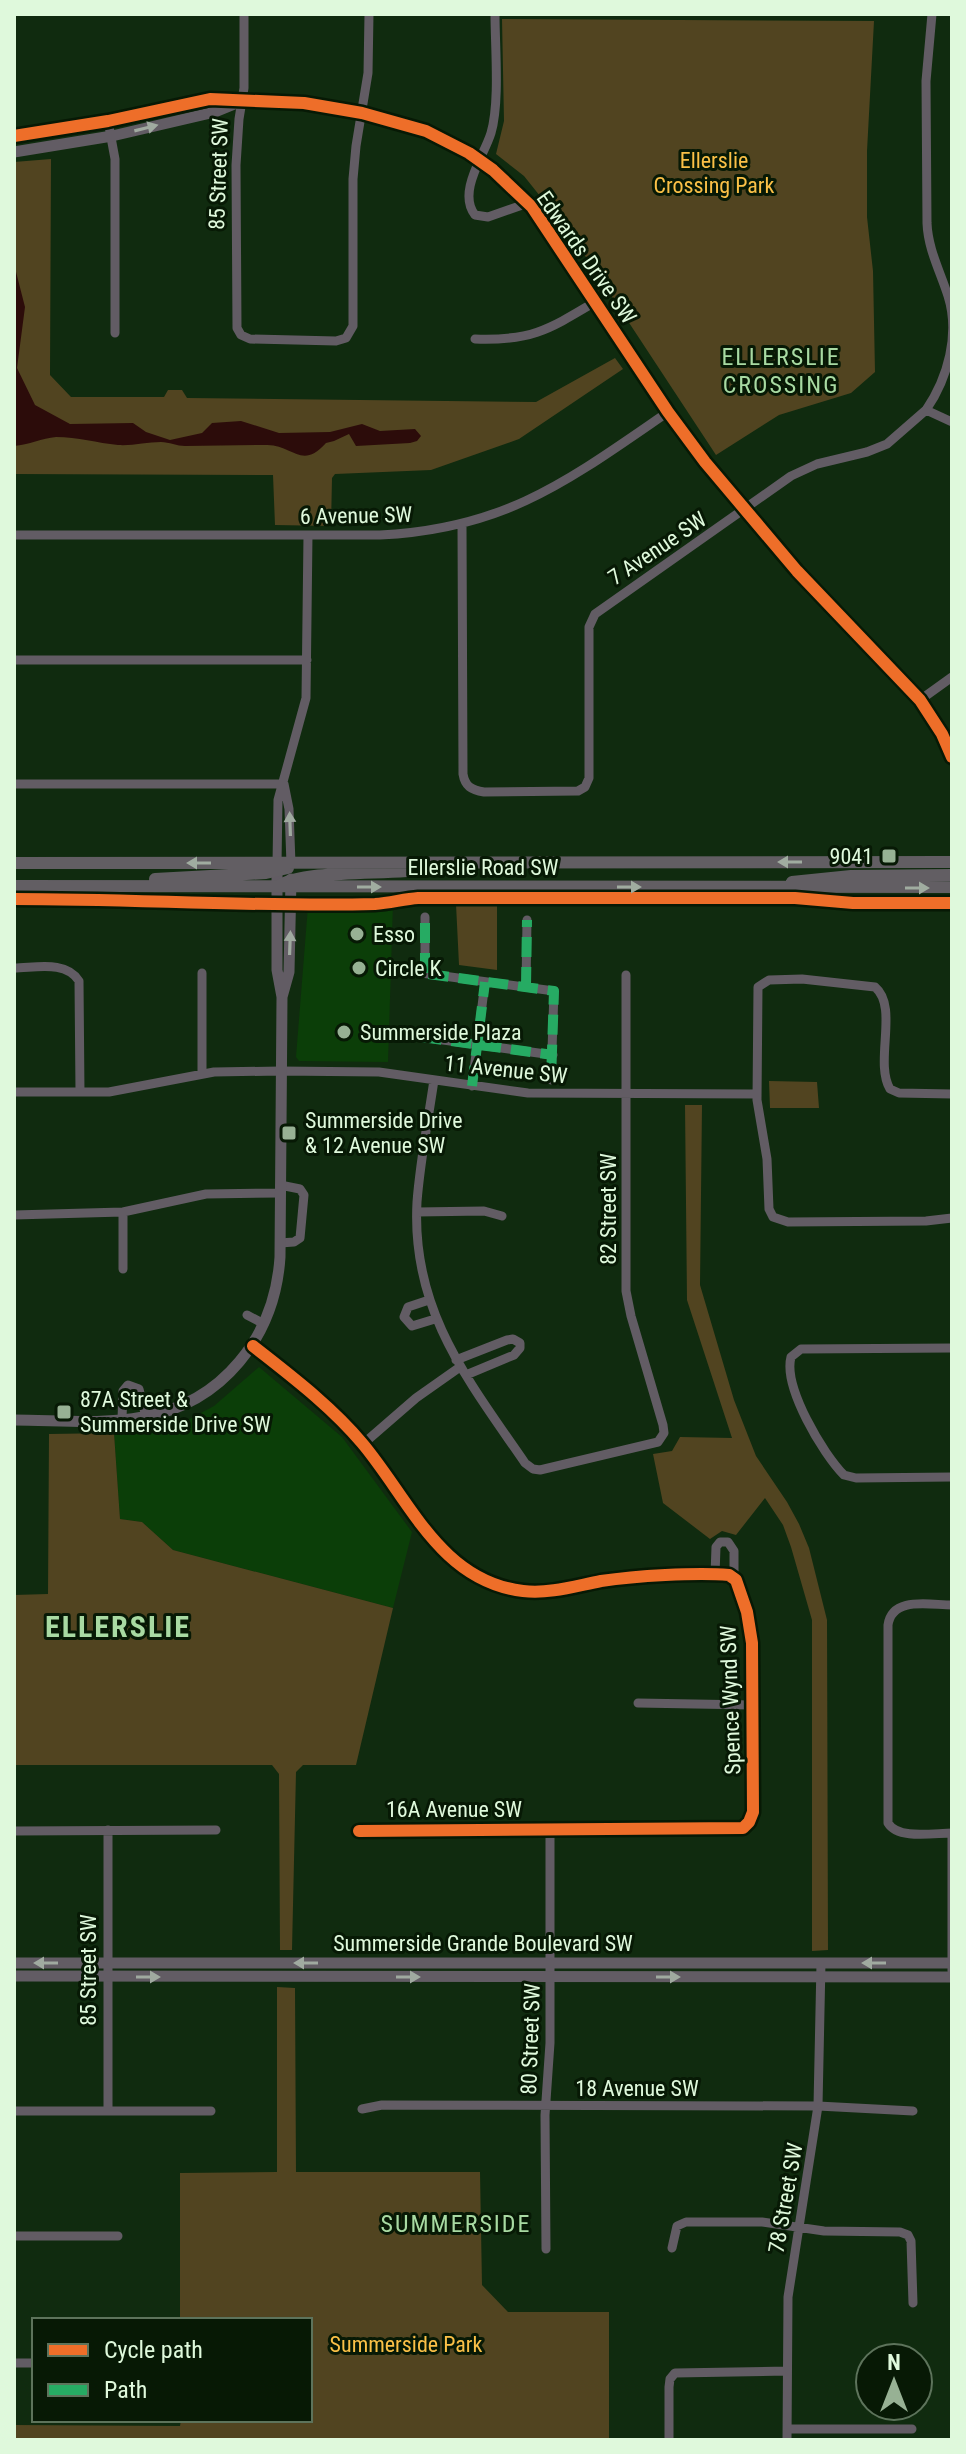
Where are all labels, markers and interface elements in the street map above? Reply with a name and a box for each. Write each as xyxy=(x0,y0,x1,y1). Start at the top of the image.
street label: 85 Street SW xyxy=(204,118,233,230)
one-way arrow xyxy=(133,121,158,134)
park label: Ellerslie Crossing Park xyxy=(654,148,775,198)
street label: Edwards Drive SW xyxy=(532,186,642,329)
district label: ELLERSLIE CROSSING xyxy=(721,343,841,399)
street label: 6 Avenue SW xyxy=(300,502,413,529)
street label: 7 Avenue SW xyxy=(604,506,711,590)
one-way arrow xyxy=(283,811,296,836)
place label: 9041 xyxy=(830,844,873,869)
marker: 9041 xyxy=(880,847,898,865)
street label: Ellerslie Road SW xyxy=(408,855,559,880)
one-way arrow xyxy=(777,856,802,868)
one-way arrow xyxy=(186,857,211,869)
one-way arrow xyxy=(357,881,382,893)
one-way arrow xyxy=(617,881,642,893)
one-way arrow xyxy=(905,882,930,894)
place label: Esso xyxy=(373,922,415,947)
marker: Esso xyxy=(348,925,366,943)
one-way arrow xyxy=(283,930,296,955)
place label: Circle K xyxy=(375,956,442,981)
marker: Circle K xyxy=(350,959,368,977)
place label: Summerside Plaza xyxy=(360,1020,522,1045)
marker: Summerside Plaza xyxy=(335,1023,353,1041)
street label: 11 Avenue SW xyxy=(443,1051,569,1088)
place label: Summerside Drive & 12 Avenue SW xyxy=(305,1108,462,1158)
marker: Summerside Drive & 12 Avenue SW xyxy=(280,1124,298,1142)
street label: 82 Street SW xyxy=(596,1153,621,1265)
place label: 87A Street & Summerside Drive SW xyxy=(80,1387,271,1437)
marker: 87A Street & Summerside Drive SW xyxy=(55,1403,73,1421)
district label: ELLERSLIE xyxy=(45,1609,191,1644)
street label: Spence Wynd SW xyxy=(715,1625,746,1775)
street label: 16A Avenue SW xyxy=(386,1797,522,1822)
street label: 85 Street SW xyxy=(76,1914,101,2026)
street label: Summerside Grande Boulevard SW xyxy=(333,1931,633,1956)
one-way arrow xyxy=(33,1957,58,1969)
one-way arrow xyxy=(293,1957,318,1969)
one-way arrow xyxy=(861,1957,886,1969)
one-way arrow xyxy=(136,1971,161,1983)
one-way arrow xyxy=(396,1971,421,1983)
one-way arrow xyxy=(656,1971,681,1983)
street label: 80 Street SW xyxy=(516,1983,545,2095)
street label: 18 Avenue SW xyxy=(575,2076,699,2101)
street label: 78 Street SW xyxy=(763,2141,808,2255)
district label: SUMMERSIDE xyxy=(381,2210,531,2238)
legend xyxy=(32,2318,312,2422)
park label: Summerside Park xyxy=(330,2332,482,2357)
text: Cycle path xyxy=(104,2336,203,2364)
north arrow xyxy=(854,2342,934,2422)
text: N xyxy=(887,2350,901,2375)
text: Path xyxy=(104,2376,147,2404)

